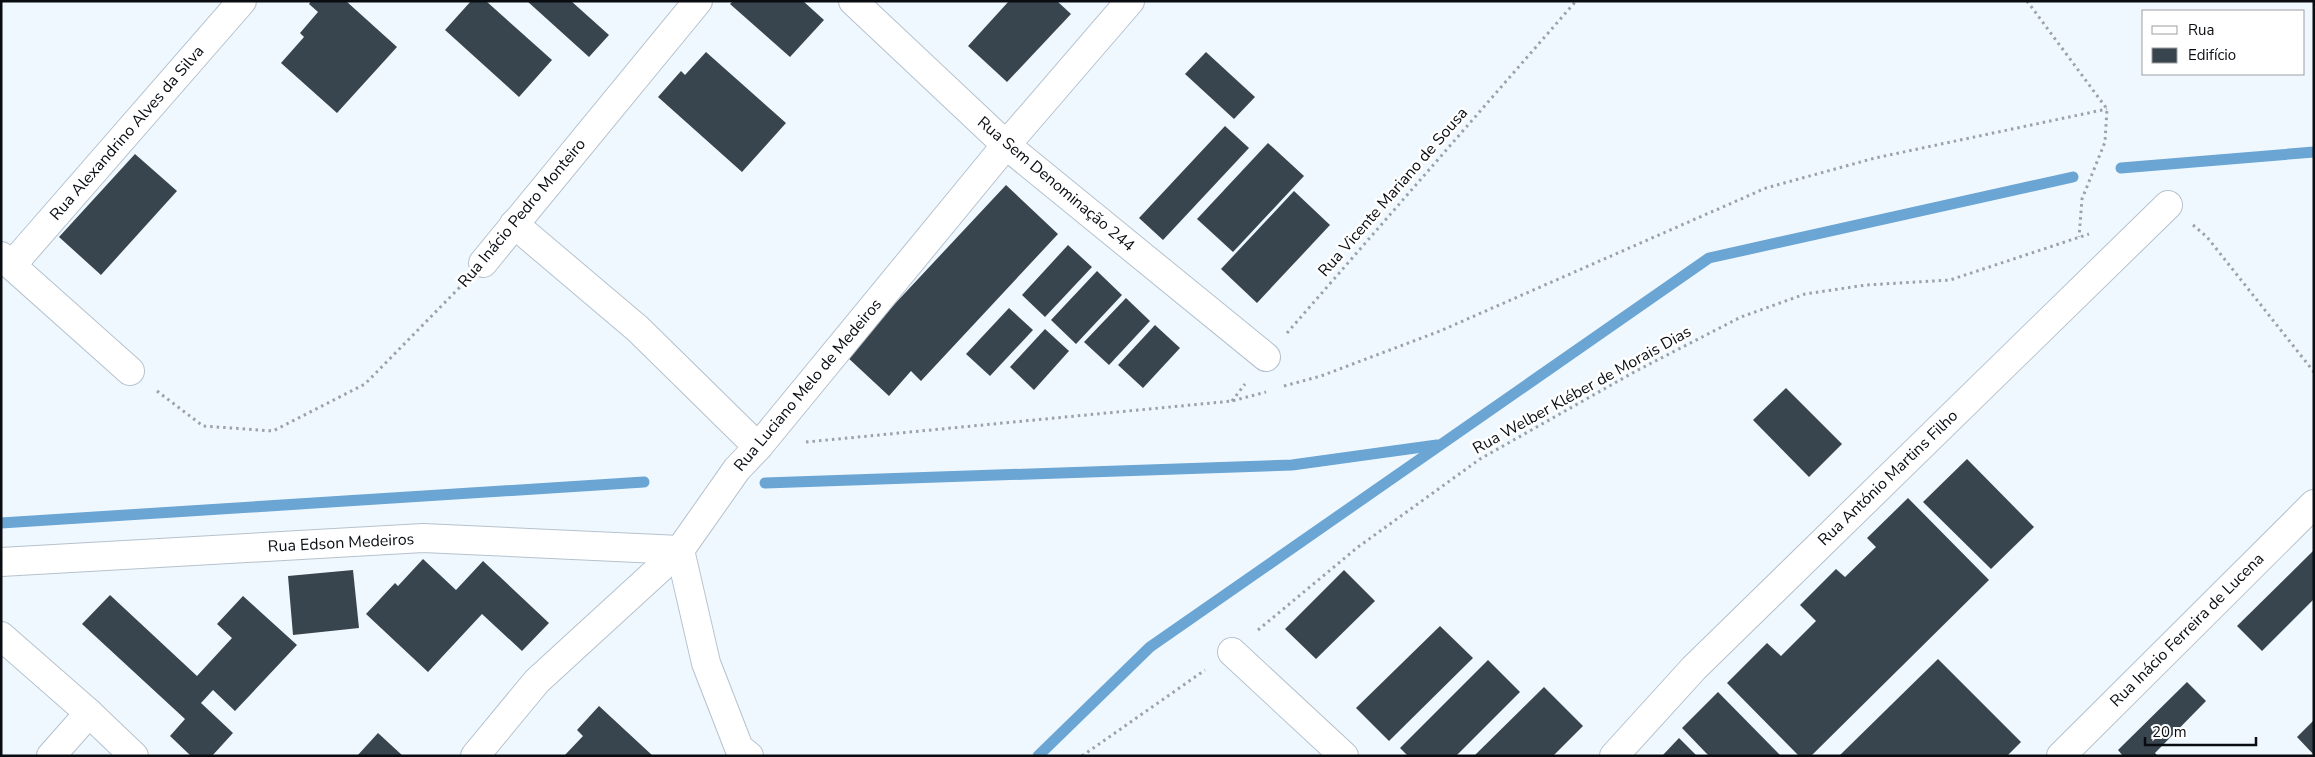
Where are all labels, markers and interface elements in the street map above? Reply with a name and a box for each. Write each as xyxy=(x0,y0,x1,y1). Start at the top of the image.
legend xyxy=(2142,10,2305,75)
text: Rua xyxy=(2188,20,2214,40)
street label: Rua Alexandrino Alves da Silva xyxy=(45,41,209,225)
text: Edifício xyxy=(2188,45,2236,65)
street label: Rua Vicente Mariano de Sousa xyxy=(1313,103,1473,281)
street label: Rua Sem Denominação 244 xyxy=(973,111,1140,257)
street label: Rua Inácio Pedro Monteiro xyxy=(453,134,591,292)
street label: Rua Luciano Melo de Medeiros xyxy=(729,294,887,476)
street label: Rua Welber Kléber de Morais Dias xyxy=(1469,321,1695,459)
street label: Rua António Martins Filho xyxy=(1813,405,1963,551)
street label: Rua Edson Medeiros xyxy=(267,528,415,558)
street label: Rua Inácio Ferreira de Lucena xyxy=(2105,548,2269,712)
scale bar xyxy=(2145,714,2256,746)
text: 20 m xyxy=(2152,722,2187,742)

